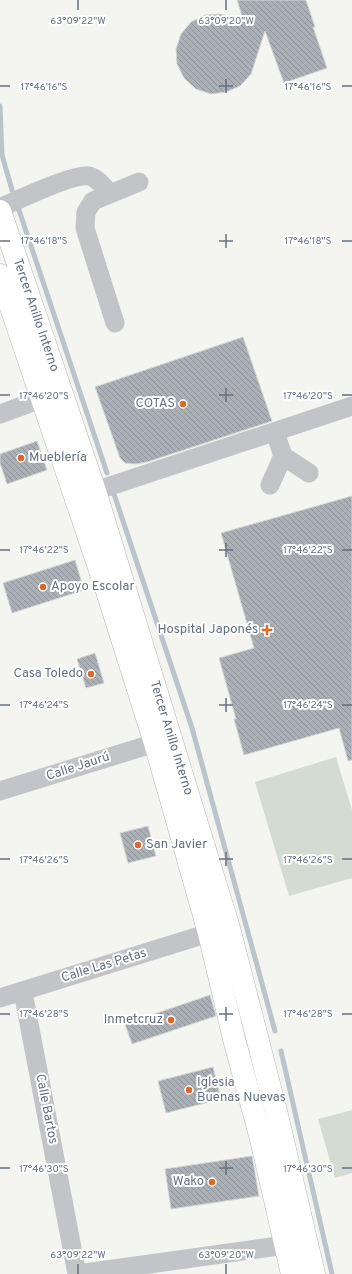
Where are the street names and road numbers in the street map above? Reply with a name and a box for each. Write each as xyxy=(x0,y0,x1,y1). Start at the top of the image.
street label: Tercer Anillo Interno xyxy=(9,256,62,374)
street label: Tercer Anillo Interno xyxy=(146,679,196,797)
street label: Calle Jaurú xyxy=(44,749,112,785)
street label: Calle Las Petas xyxy=(59,945,149,987)
street label: Calle Bartos xyxy=(31,1073,61,1145)

